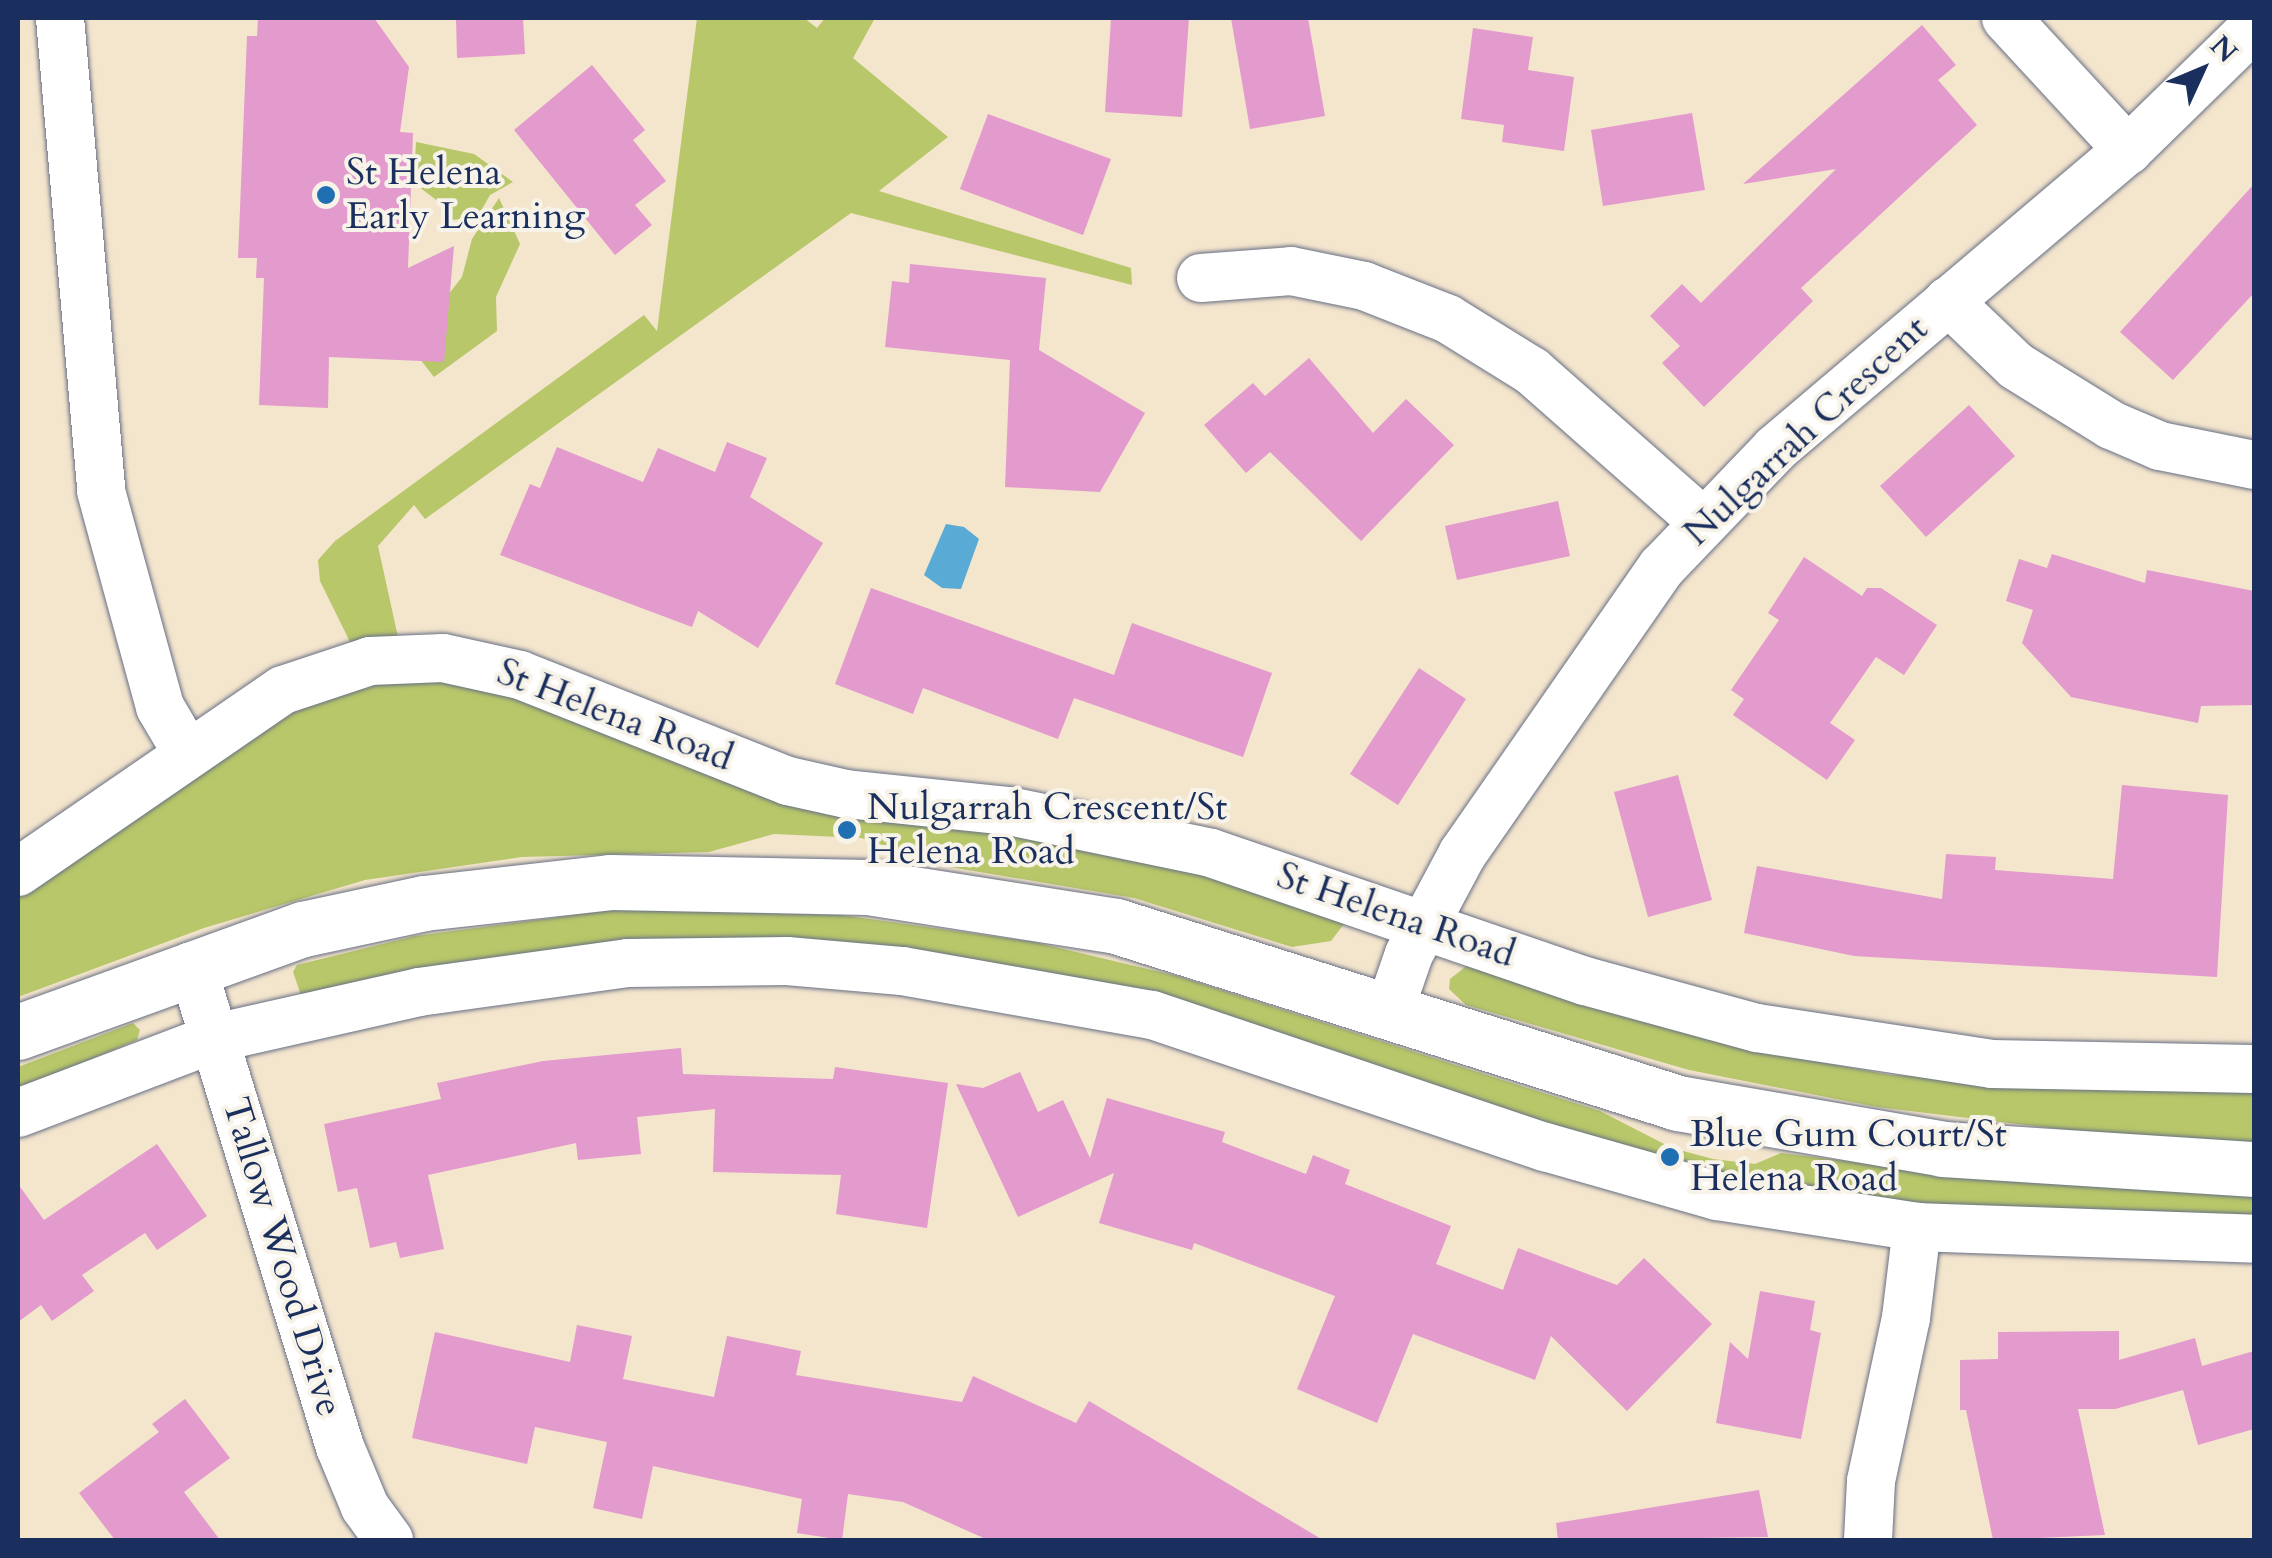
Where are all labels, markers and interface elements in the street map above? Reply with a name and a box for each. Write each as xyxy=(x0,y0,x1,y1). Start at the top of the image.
north arrow xyxy=(2152,20,2252,120)
text: N xyxy=(2201,27,2246,71)
place label: St Helena Early Learning xyxy=(346,150,585,240)
marker: St Helena Early Learning xyxy=(315,184,337,206)
street label: Nulgarrah Crescent xyxy=(1675,306,1937,556)
street label: St Helena Road xyxy=(491,649,739,781)
place label: Nulgarrah Crescent/St Helena Road xyxy=(867,785,1227,874)
marker: Nulgarrah Crescent/St Helena Road xyxy=(836,819,858,841)
street label: St Helena Road xyxy=(1271,853,1521,977)
street label: Tallow Wood Drive xyxy=(212,1092,352,1422)
place label: Blue Gum Court/St Helena Road xyxy=(1690,1112,2007,1202)
marker: Blue Gum Court/St Helena Road xyxy=(1659,1146,1681,1168)

